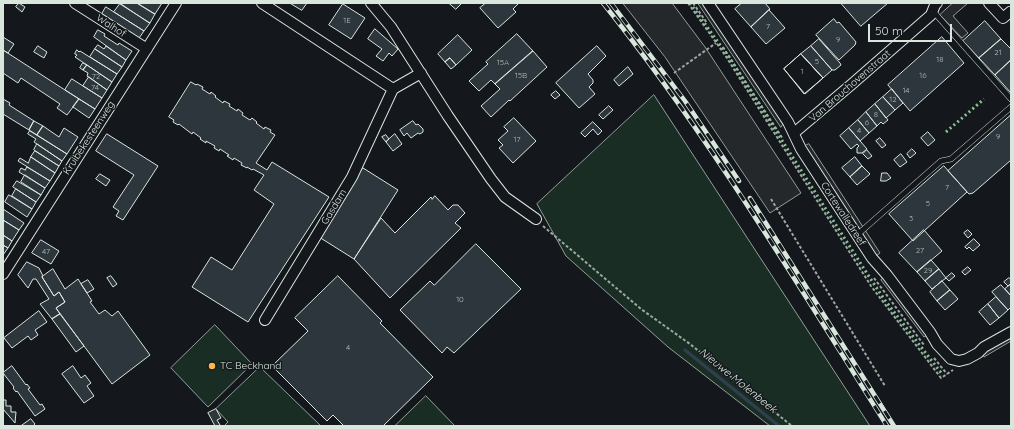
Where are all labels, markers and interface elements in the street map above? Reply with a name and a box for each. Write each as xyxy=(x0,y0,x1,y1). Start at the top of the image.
street label: Walhof xyxy=(94,12,128,40)
house number: 1E xyxy=(343,16,351,26)
scale bar xyxy=(870,16,954,42)
house number: 7 xyxy=(766,22,770,32)
text: 50 m xyxy=(875,23,903,38)
house number: 9 xyxy=(836,35,840,45)
street label: Van Brouchovenstraat xyxy=(807,47,893,125)
house number: 21 xyxy=(994,48,1002,58)
house number: 18 xyxy=(936,55,944,65)
house number: 5 xyxy=(815,57,819,67)
house number: 15A xyxy=(497,58,509,68)
house number: 1 xyxy=(801,67,803,77)
house number: 15B xyxy=(515,71,527,81)
house number: 16 xyxy=(919,71,927,81)
house number: 72 xyxy=(92,72,100,82)
house number: 74 xyxy=(91,83,99,93)
house number: 14 xyxy=(902,86,910,96)
house number: 12 xyxy=(889,95,897,105)
street label: Kruibekesteenweg xyxy=(61,99,117,177)
house number: 8 xyxy=(874,110,878,120)
house number: 6 xyxy=(865,118,869,128)
house number: 4 xyxy=(857,126,861,136)
house number: 9 xyxy=(996,132,1000,142)
house number: 17 xyxy=(513,135,521,145)
street label: Cortewalledreef xyxy=(818,180,868,248)
house number: 7 xyxy=(945,183,949,193)
street label: Gasdam xyxy=(319,187,349,227)
house number: 5 xyxy=(926,199,930,209)
house number: 3 xyxy=(909,214,913,224)
house number: 27 xyxy=(916,246,924,256)
house number: 47 xyxy=(42,247,50,257)
house number: 29 xyxy=(924,266,932,276)
house number: 10 xyxy=(456,295,464,305)
house number: 4 xyxy=(346,343,350,353)
water label: Nieuwe Molenbeek xyxy=(697,346,779,416)
place label: TC Beckhand xyxy=(220,360,281,372)
marker: TC Beckhand xyxy=(207,361,217,371)

